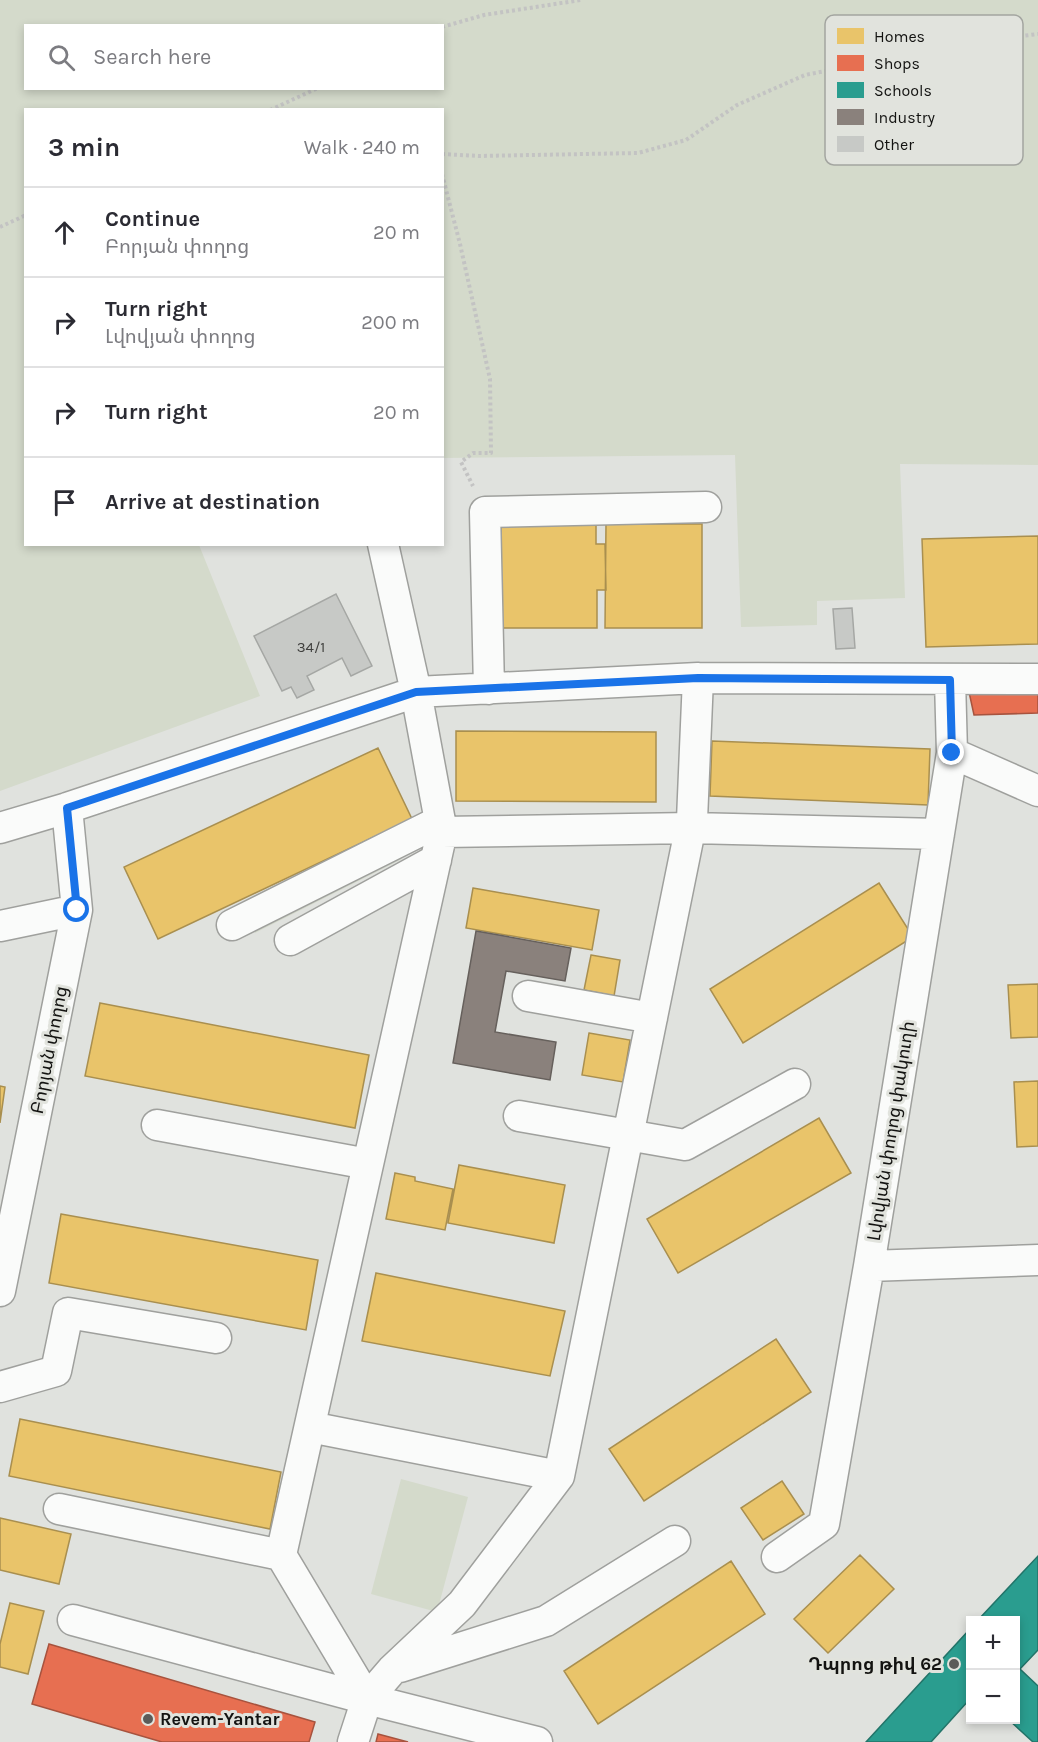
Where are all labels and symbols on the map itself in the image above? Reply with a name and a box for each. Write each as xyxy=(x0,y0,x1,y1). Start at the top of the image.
legend xyxy=(825,15,1023,165)
text: Homes xyxy=(874,27,925,46)
text: Shops xyxy=(874,54,920,73)
text: Schools xyxy=(874,81,932,100)
text: Industry xyxy=(874,108,936,127)
text: Other xyxy=(874,135,914,154)
house number: 34/1 xyxy=(297,638,325,656)
route end xyxy=(938,739,964,765)
route start xyxy=(63,896,89,922)
street label: Բորյան փողոց xyxy=(26,984,72,1116)
street label: Լվովյան փողոց փակուղի xyxy=(863,1020,919,1242)
place label: Դպրոց թիվ 62 xyxy=(808,1653,942,1675)
marker: Դպրոց թիվ 62 xyxy=(947,1657,961,1671)
place label: Revem-Yantar xyxy=(160,1708,280,1730)
marker: Revem-Yantar xyxy=(141,1712,155,1726)

